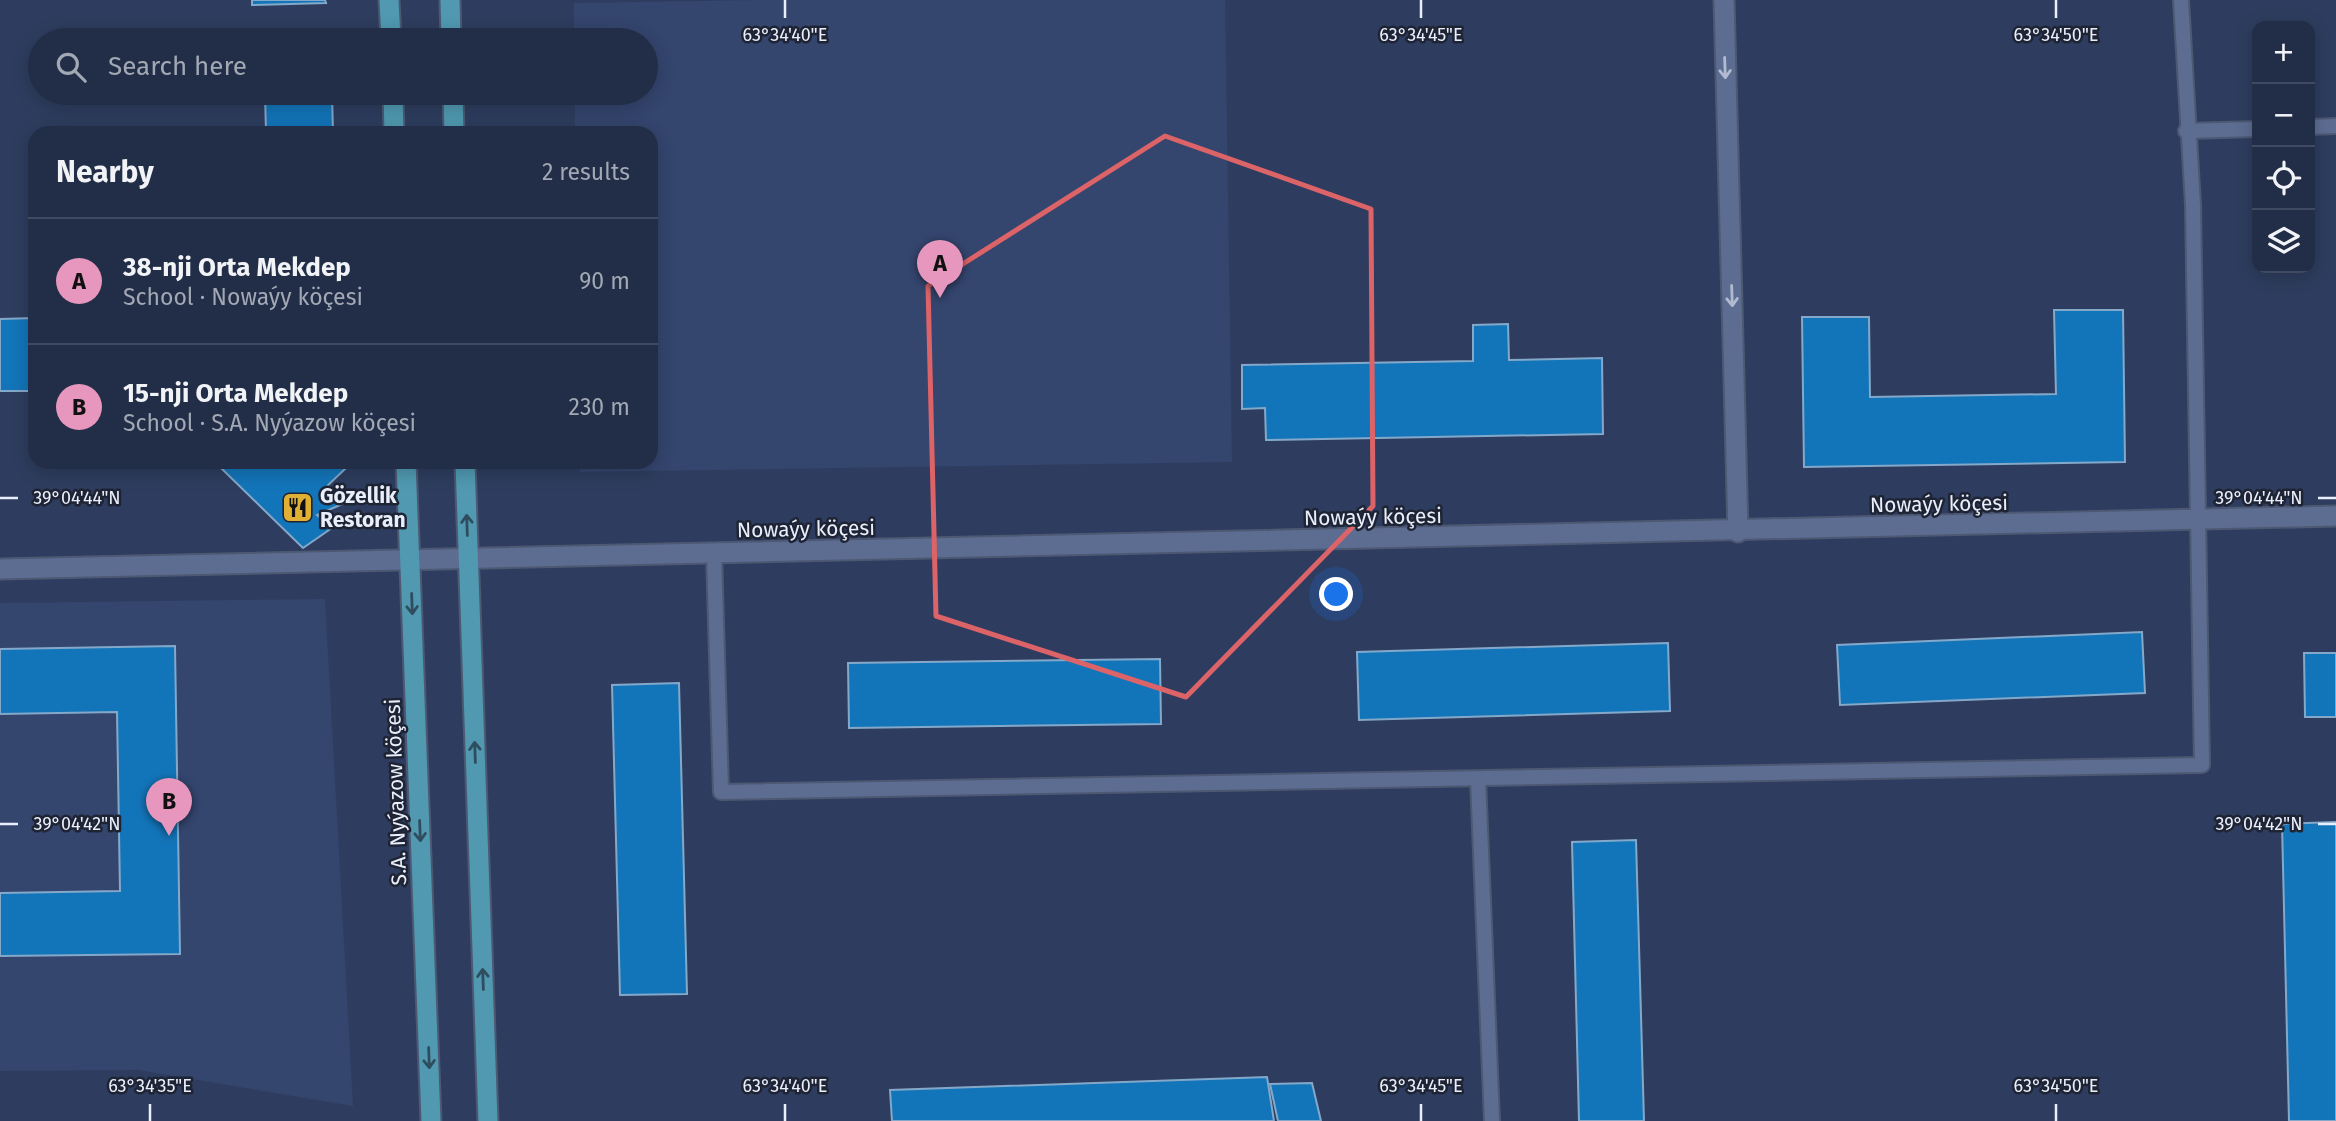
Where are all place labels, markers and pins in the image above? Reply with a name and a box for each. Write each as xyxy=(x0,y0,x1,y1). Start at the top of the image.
pin: A xyxy=(917,240,963,298)
place label: Gözellik Restoran xyxy=(320,483,406,533)
restaurant icon: Gözellik Restoran xyxy=(280,491,314,525)
pin: B xyxy=(146,778,192,836)

